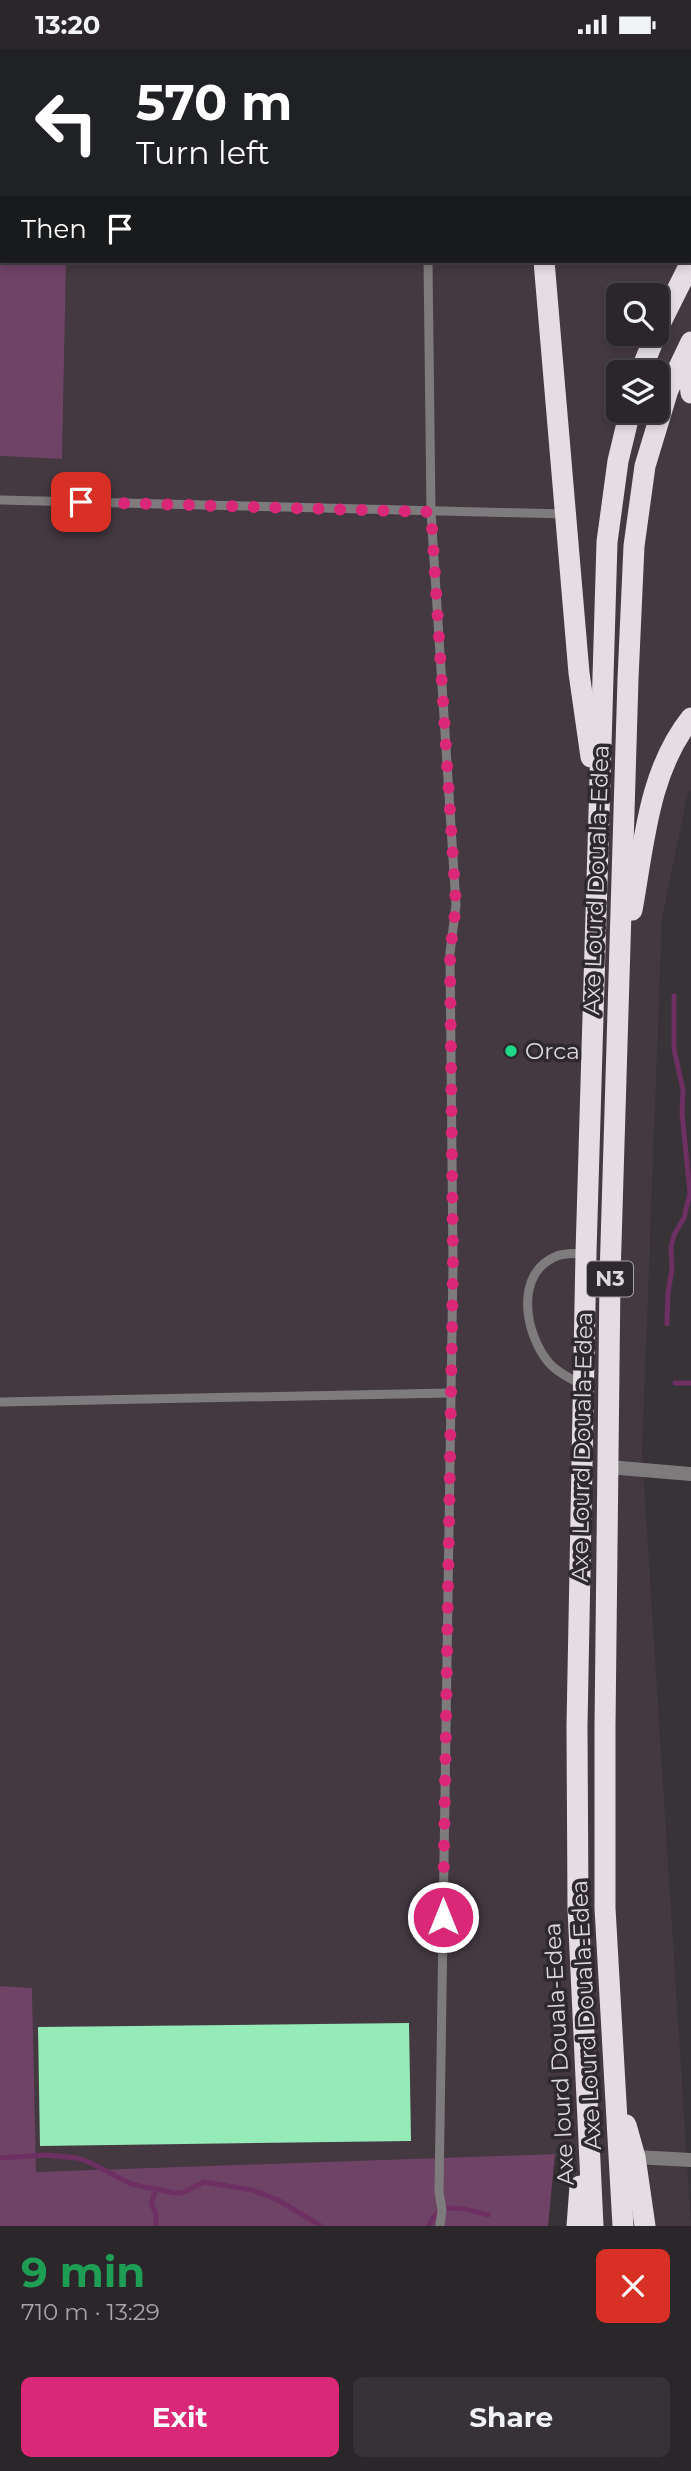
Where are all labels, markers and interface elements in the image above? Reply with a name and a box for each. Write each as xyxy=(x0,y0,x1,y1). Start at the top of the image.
text: 13:20 xyxy=(35,9,100,41)
text: 570 m xyxy=(136,73,293,132)
icon: left xyxy=(21,77,112,168)
text: Turn left xyxy=(136,133,270,172)
icon: arrive xyxy=(101,210,139,248)
text: Then xyxy=(21,213,87,245)
map controls xyxy=(606,283,669,423)
button: search xyxy=(606,283,669,346)
button: layers xyxy=(606,360,669,423)
pin xyxy=(51,472,111,532)
icon: arrive xyxy=(62,483,100,521)
street label: Axe Lourd Douala-Edea xyxy=(577,744,615,1016)
place label: Orca xyxy=(525,1037,580,1065)
marker: Orca xyxy=(503,1043,519,1059)
road number: N3 xyxy=(587,1261,633,1297)
street label: Axe Lourd Douala-Edea xyxy=(566,1312,598,1582)
street label: Axe Lourd Douala-Edea xyxy=(565,1879,607,2151)
position arrow xyxy=(406,1880,480,1954)
street label: Axe lourd Douala-Edea xyxy=(538,1922,580,2186)
text: 9 min xyxy=(21,2246,145,2298)
button: close xyxy=(596,2249,670,2323)
text: 710 m · 13:29 xyxy=(21,2298,160,2326)
button: Exit xyxy=(21,2377,339,2457)
button: Share xyxy=(353,2377,670,2457)

